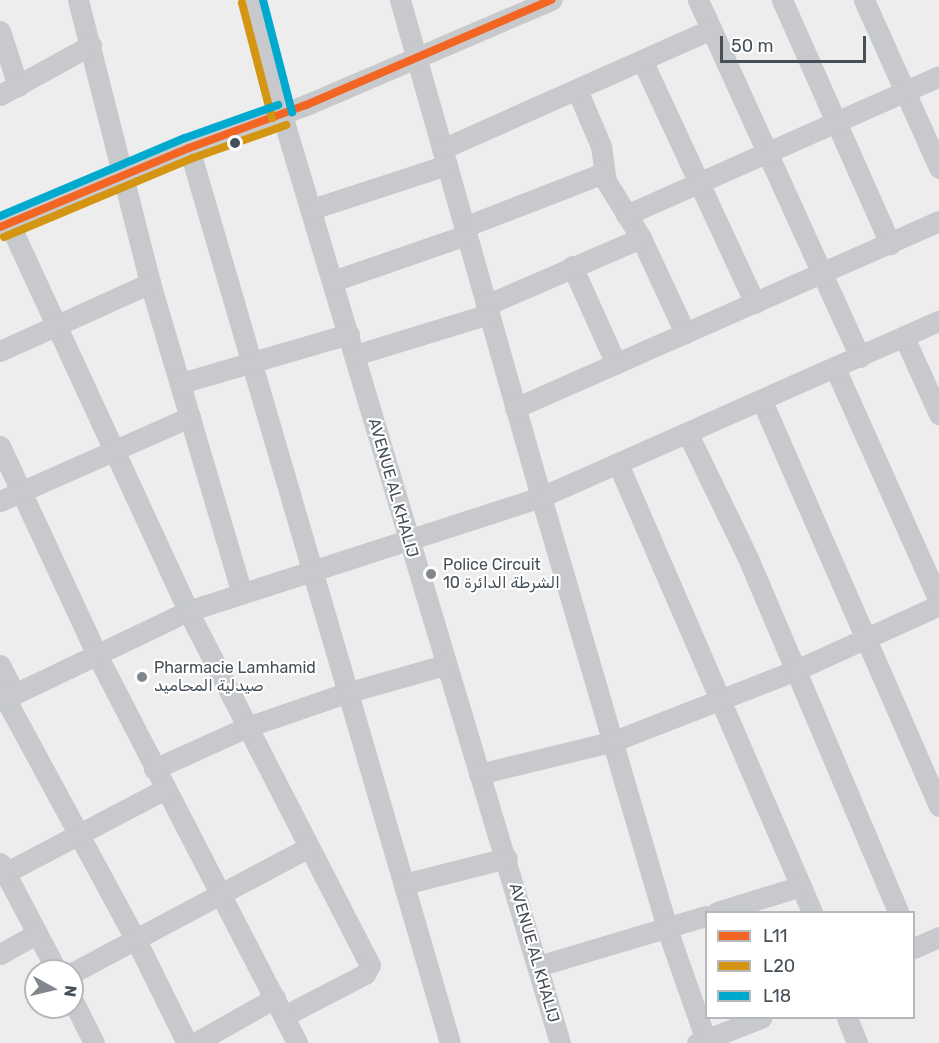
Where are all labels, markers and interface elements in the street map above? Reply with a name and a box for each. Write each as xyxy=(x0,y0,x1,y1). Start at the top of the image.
scale bar xyxy=(723,24,868,62)
text: 50 m xyxy=(731,35,774,57)
unlabelled marker xyxy=(229,137,241,149)
street label: AVENUE AL KHALIJ xyxy=(364,416,422,560)
place label: Police Circuit 10 الشرطة الدائرة xyxy=(443,555,560,593)
marker: Police Circuit 10 الشرطة الدائرة xyxy=(424,567,438,581)
place label: Pharmacie Lamhamid صيدلية المحاميد xyxy=(154,658,316,696)
marker: Pharmacie Lamhamid صيدلية المحاميد xyxy=(135,670,149,684)
street label: AVENUE AL KHALIJ xyxy=(505,881,563,1025)
legend xyxy=(705,911,915,1019)
text: L11 xyxy=(763,925,787,947)
text: L20 xyxy=(763,955,795,977)
north arrow xyxy=(24,959,84,1019)
text: N xyxy=(60,984,81,998)
text: L18 xyxy=(763,985,791,1007)

